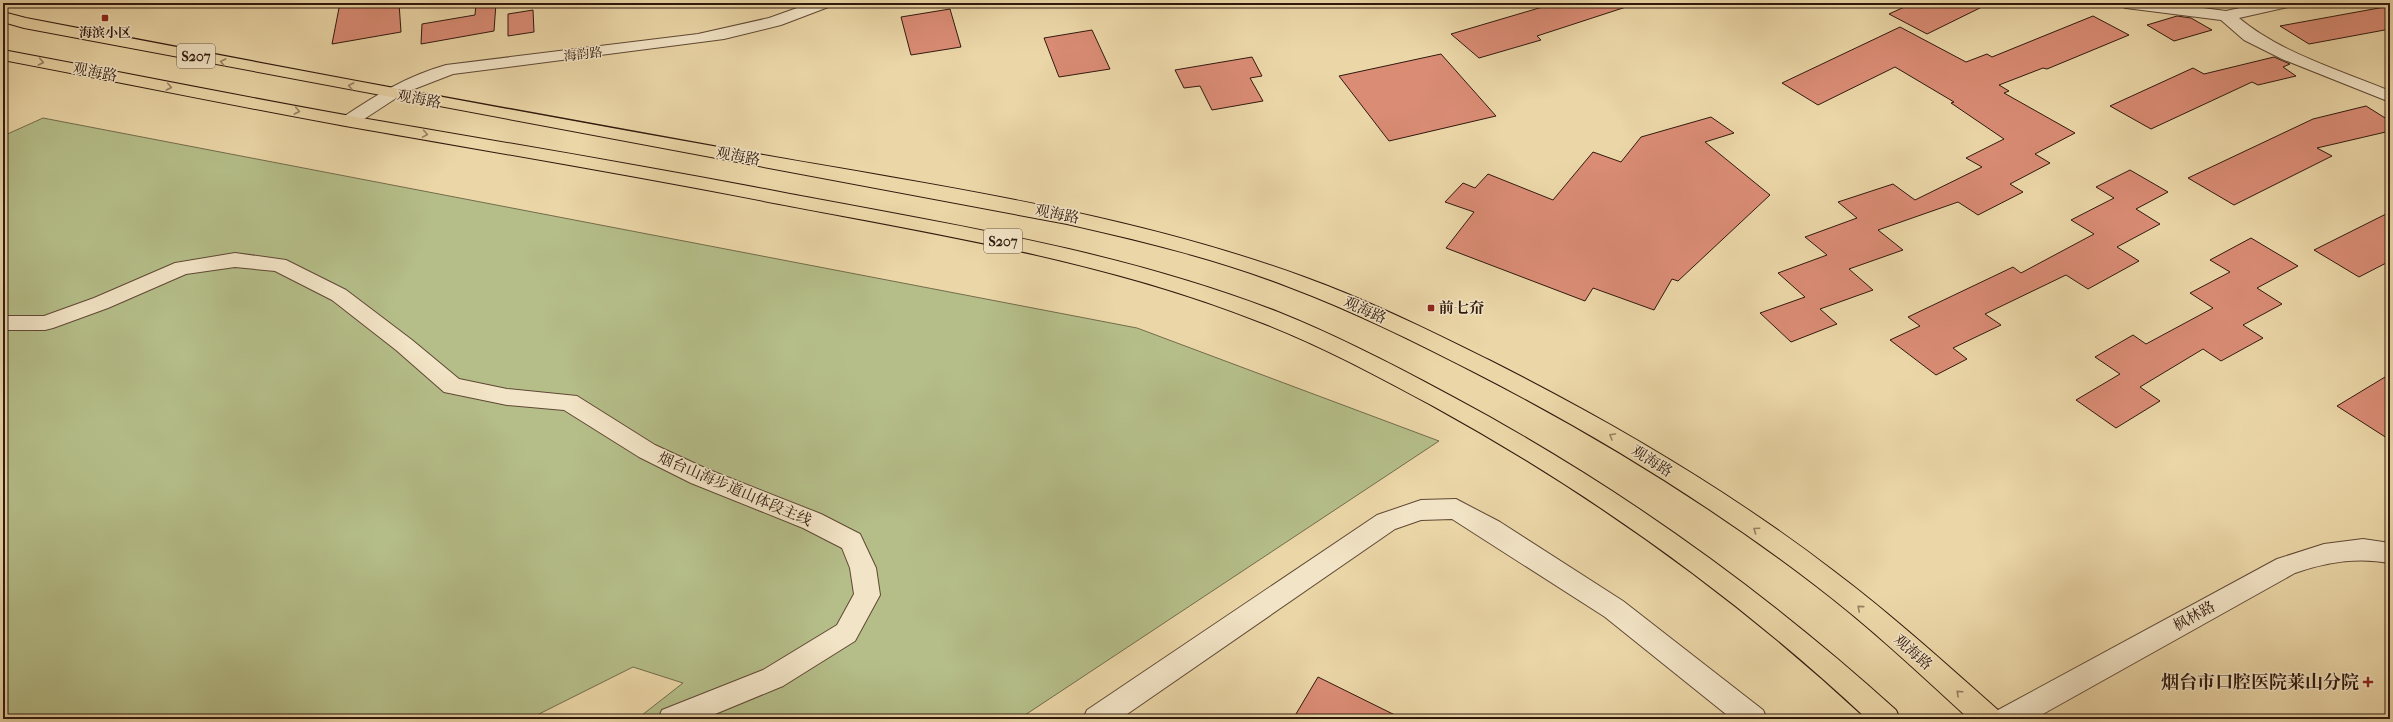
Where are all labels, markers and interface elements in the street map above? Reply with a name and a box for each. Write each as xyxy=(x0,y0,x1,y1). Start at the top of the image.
marker: 海滨小区 xyxy=(100,13,110,23)
place label: 海滨小区 xyxy=(79,25,131,40)
road number: S207 xyxy=(177,44,215,68)
street label: 海韵路 xyxy=(563,44,603,64)
one-way arrow xyxy=(38,58,44,66)
one-way arrow xyxy=(220,58,227,66)
street label: 观海路 xyxy=(71,59,119,85)
one-way arrow xyxy=(166,82,172,90)
one-way arrow xyxy=(348,83,354,91)
street label: 观海路 xyxy=(395,86,443,112)
one-way arrow xyxy=(294,106,300,114)
one-way arrow xyxy=(422,129,428,138)
street label: 观海路 xyxy=(714,143,762,169)
street label: 观海路 xyxy=(1033,201,1081,227)
road number: S207 xyxy=(984,229,1022,253)
street label: 观海路 xyxy=(1341,293,1389,327)
place label: 前七夼 xyxy=(1439,299,1485,317)
marker: 前七夼 xyxy=(1426,303,1436,313)
one-way arrow xyxy=(1609,434,1616,441)
street label: 观海路 xyxy=(1628,441,1676,481)
street label: 烟台山海步道山体段主线 xyxy=(656,448,814,530)
one-way arrow xyxy=(1754,528,1761,535)
street label: 枫林路 xyxy=(2170,597,2218,635)
one-way arrow xyxy=(1858,605,1865,612)
street label: 观海路 xyxy=(1890,630,1936,674)
place label: 烟台市口腔医院莱山分院 xyxy=(2161,672,2359,693)
marker: 烟台市口腔医院莱山分院 xyxy=(2362,676,2374,688)
one-way arrow xyxy=(1956,691,1963,698)

